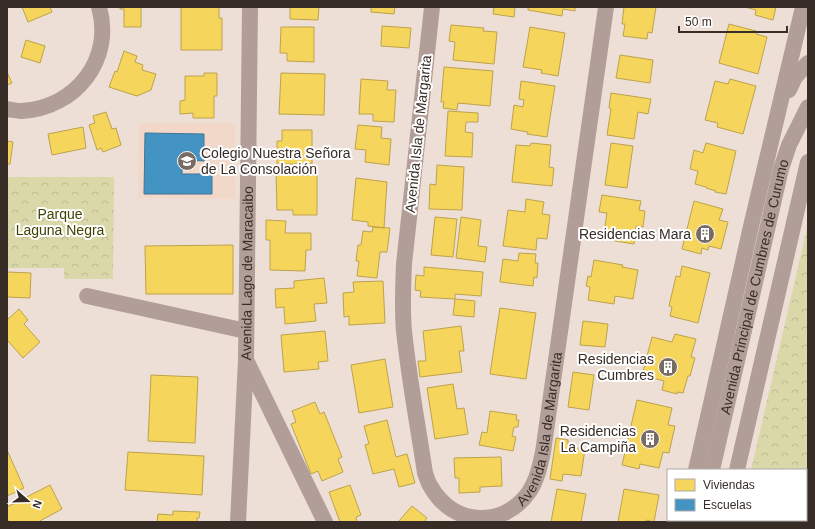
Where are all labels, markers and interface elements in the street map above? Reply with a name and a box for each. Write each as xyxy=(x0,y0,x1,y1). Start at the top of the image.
scale bar xyxy=(679,8,787,34)
text: 50 m xyxy=(685,15,712,29)
street label: Avenida Isla de Margarita xyxy=(402,54,434,214)
place label: Colegio Nuestra Señora de La Consolación xyxy=(201,145,351,177)
school or university icon: Colegio Nuestra Señora de La Consolación xyxy=(176,150,198,172)
street label: Avenida Principal de Cumbres de Curumo xyxy=(717,157,792,416)
street label: Avenida Lago de Maracaibo xyxy=(238,186,256,360)
park label: Parque Laguna Negra xyxy=(16,206,105,238)
building icon: Residencias Mara xyxy=(694,223,716,245)
place label: Residencias Mara xyxy=(579,226,691,242)
street label: Avenida Isla de Margarita xyxy=(513,351,565,509)
place label: Residencias Cumbres xyxy=(578,351,654,383)
building icon: Residencias Cumbres xyxy=(657,356,679,378)
place label: Residencias La Campiña xyxy=(560,423,636,455)
building icon: Residencias La Campiña xyxy=(639,428,661,450)
legend xyxy=(667,469,807,521)
text: Viviendas xyxy=(703,478,755,492)
north arrow xyxy=(8,481,48,521)
text: Escuelas xyxy=(703,498,752,512)
text: N xyxy=(30,499,44,510)

